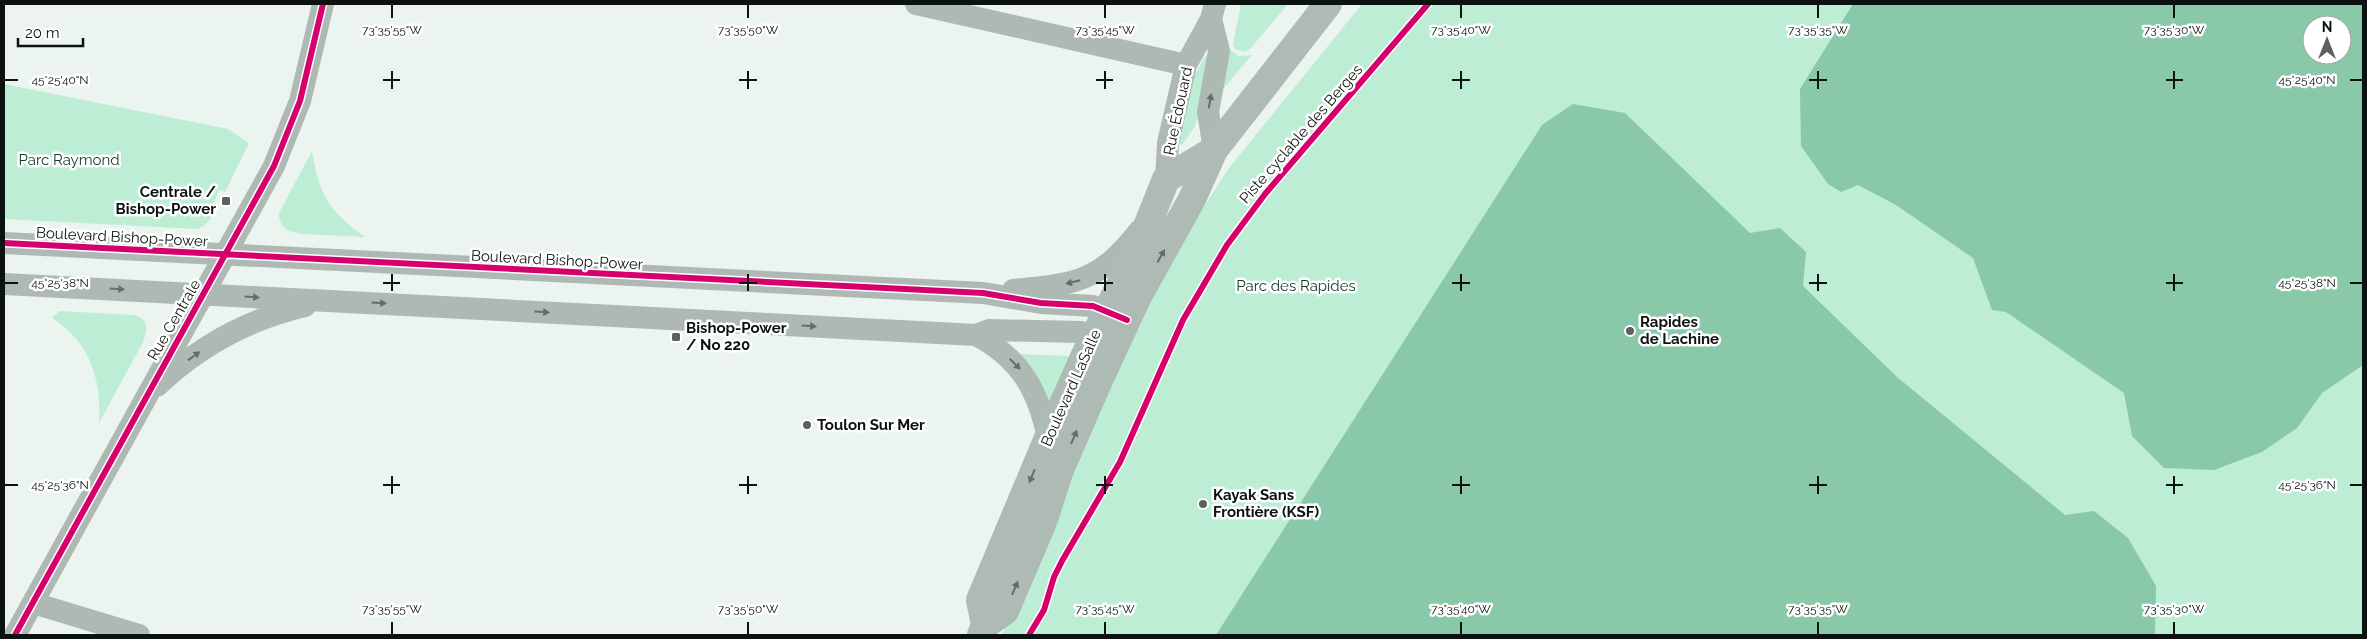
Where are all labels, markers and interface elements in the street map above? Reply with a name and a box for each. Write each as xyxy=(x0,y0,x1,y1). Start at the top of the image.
scale bar xyxy=(18,15,82,47)
north arrow xyxy=(2302,15,2352,65)
text: N xyxy=(2322,19,2332,35)
text: 73°35'55"W xyxy=(362,23,422,37)
text: 73°35'50"W xyxy=(718,23,779,37)
text: 73°35'45"W xyxy=(1075,23,1135,37)
text: 73°35'40"W xyxy=(1431,23,1491,37)
text: 73°35'35"W xyxy=(1788,23,1848,37)
text: 73°35'30"W xyxy=(2144,23,2205,37)
text: 20 m xyxy=(25,24,60,42)
street label: Piste cyclable des Berges xyxy=(1236,61,1366,207)
street label: Rue Édouard xyxy=(1160,65,1196,157)
text: 45°25'40"N xyxy=(31,73,89,87)
text: 45°25'40"N xyxy=(2278,73,2336,87)
one-way arrow xyxy=(1206,93,1214,109)
park label: Parc Raymond xyxy=(18,151,120,169)
place label: Centrale / Bishop-Power xyxy=(116,183,217,218)
marker: Centrale / Bishop-Power xyxy=(220,195,232,207)
street label: Boulevard Bishop-Power xyxy=(36,224,209,251)
street label: Boulevard Bishop-Power xyxy=(471,247,644,274)
one-way arrow xyxy=(1156,249,1165,262)
text: 45°25'38"N xyxy=(31,276,89,290)
street label: Rue Centrale xyxy=(144,276,204,364)
text: 45°25'38"N xyxy=(2278,276,2336,290)
park label: Parc des Rapides xyxy=(1236,277,1356,295)
one-way arrow xyxy=(1065,278,1081,286)
one-way arrow xyxy=(109,286,125,294)
one-way arrow xyxy=(245,293,261,301)
one-way arrow xyxy=(372,300,388,308)
one-way arrow xyxy=(534,308,550,316)
place label: Rapides de Lachine xyxy=(1640,313,1719,348)
place label: Bishop-Power / No 220 xyxy=(686,319,787,354)
one-way arrow xyxy=(801,322,817,330)
marker: Rapides de Lachine xyxy=(1624,325,1636,337)
street label: Boulevard LaSalle xyxy=(1037,327,1105,449)
marker: Bishop-Power / No 220 xyxy=(670,331,682,343)
one-way arrow xyxy=(187,350,200,361)
one-way arrow xyxy=(1009,358,1021,370)
place label: Toulon Sur Mer xyxy=(817,416,925,434)
marker: Toulon Sur Mer xyxy=(801,419,813,431)
one-way arrow xyxy=(1071,430,1079,444)
one-way arrow xyxy=(1028,469,1036,484)
text: 45°25'36"N xyxy=(31,478,89,492)
text: 45°25'36"N xyxy=(2278,478,2336,492)
place label: Kayak Sans Frontière (KSF) xyxy=(1213,486,1319,521)
marker: Kayak Sans Frontière (KSF) xyxy=(1197,498,1209,510)
one-way arrow xyxy=(1011,581,1019,595)
text: 73°35'55"W xyxy=(362,602,422,616)
text: 73°35'50"W xyxy=(718,602,779,616)
text: 73°35'45"W xyxy=(1075,602,1135,616)
text: 73°35'40"W xyxy=(1431,602,1491,616)
text: 73°35'35"W xyxy=(1788,602,1848,616)
text: 73°35'30"W xyxy=(2144,602,2205,616)

